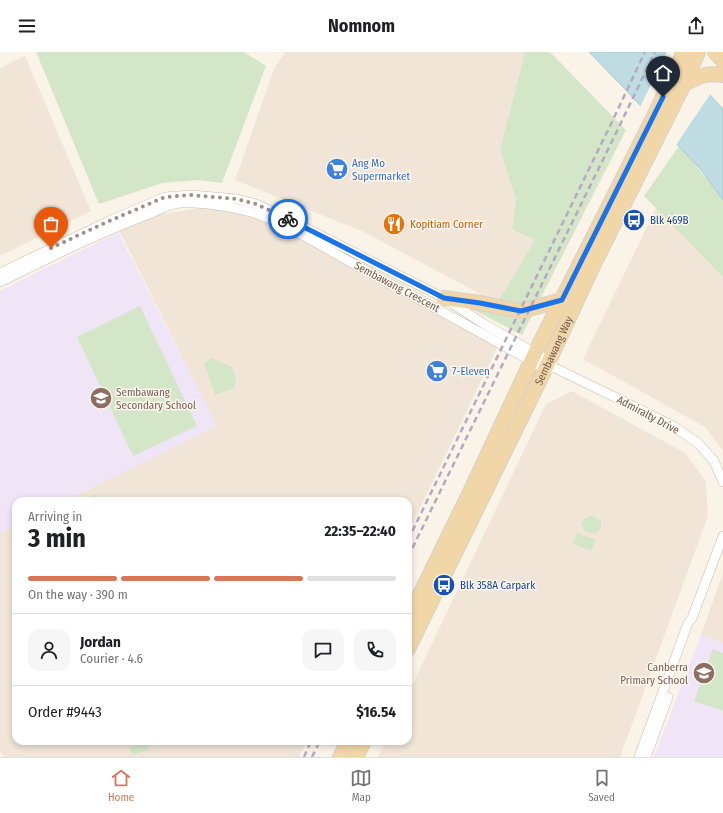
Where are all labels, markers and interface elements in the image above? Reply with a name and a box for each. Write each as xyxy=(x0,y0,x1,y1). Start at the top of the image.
icon: menu xyxy=(16,15,38,37)
text: Nomnom xyxy=(328,15,395,37)
icon: share xyxy=(685,15,707,37)
pin xyxy=(646,56,680,97)
icon: home xyxy=(652,62,674,84)
supermarket icon: Ang Mo Supermarket xyxy=(324,156,350,182)
place label: Ang Mo Supermarket xyxy=(352,157,410,183)
courier xyxy=(268,199,308,239)
pin xyxy=(34,207,68,248)
bus stop icon: Blk 469B xyxy=(621,207,647,233)
icon: bike xyxy=(277,208,299,230)
restaurant icon: Kopitiam Corner xyxy=(381,211,407,237)
icon: bag xyxy=(40,213,62,235)
place label: Blk 469B xyxy=(650,214,689,227)
place label: Kopitiam Corner xyxy=(410,218,483,231)
street label: Sembawang Crescent xyxy=(352,259,442,315)
street label: Sembawang Way xyxy=(532,314,575,387)
supermarket icon: 7-Eleven xyxy=(424,358,450,384)
place label: 7-Eleven xyxy=(452,365,490,378)
school or university icon: Sembawang Secondary School xyxy=(88,385,114,411)
place label: Sembawang Secondary School xyxy=(116,386,196,412)
street label: Admiralty Drive xyxy=(615,393,681,437)
text: Arriving in xyxy=(28,509,82,524)
text: 22:35–22:40 xyxy=(324,522,396,540)
text: 3 min xyxy=(28,523,86,554)
bus stop icon: Blk 358A Carpark xyxy=(431,572,457,598)
place label: Blk 358A Carpark xyxy=(460,579,536,592)
text: On the way · 390 m xyxy=(28,587,128,602)
button: person xyxy=(28,629,70,671)
button: chat xyxy=(302,629,344,671)
button: phone xyxy=(354,629,396,671)
text: Jordan xyxy=(80,633,121,651)
text: Courier · 4.6 xyxy=(80,651,143,666)
school or university icon: Canberra Primary School xyxy=(691,660,717,686)
place label: Canberra Primary School xyxy=(620,661,688,687)
text: Order #9443 xyxy=(28,703,102,721)
text: $16.54 xyxy=(356,703,396,721)
tab: Home xyxy=(108,767,134,804)
tab: Map xyxy=(350,767,372,804)
tab: Saved xyxy=(588,767,615,804)

